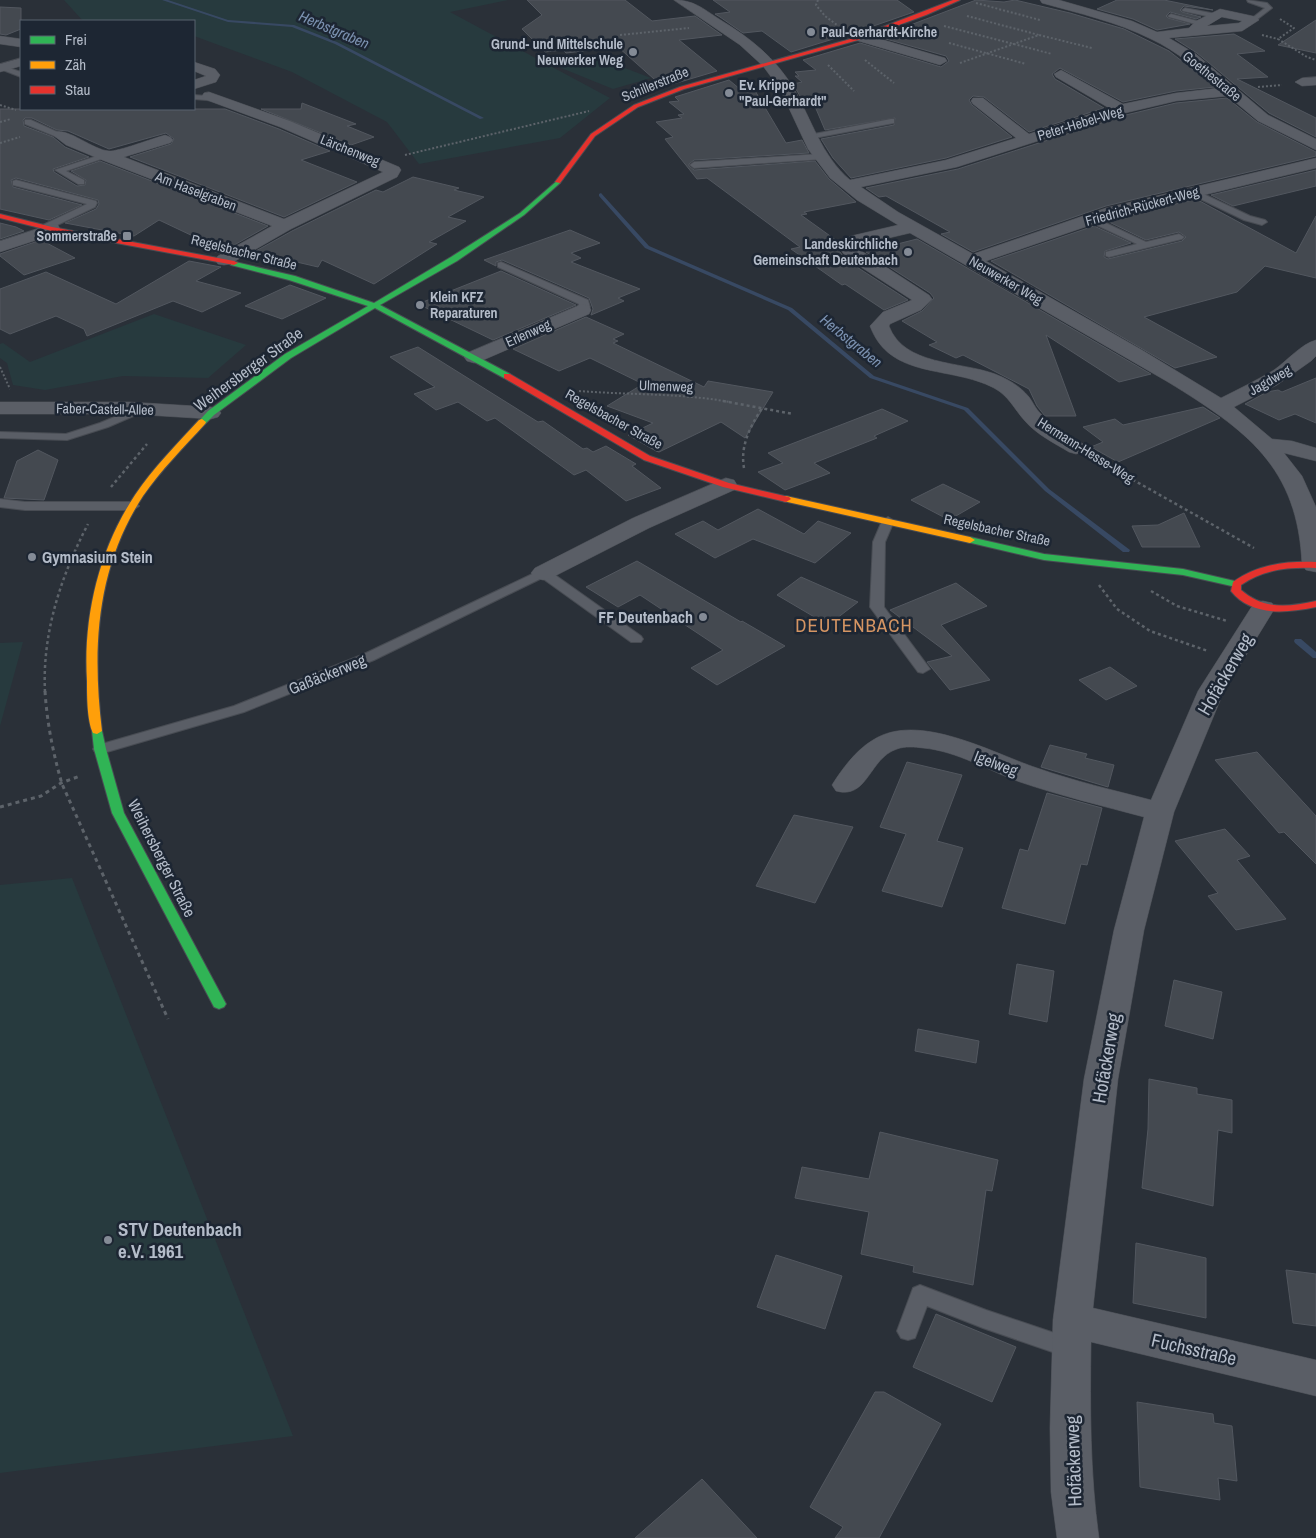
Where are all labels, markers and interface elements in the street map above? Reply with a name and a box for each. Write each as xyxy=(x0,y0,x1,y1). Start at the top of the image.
water label: Herbstgraben xyxy=(296,5,373,54)
legend xyxy=(20,20,195,110)
place label: Paul-Gerhardt-Kirche xyxy=(821,23,937,41)
marker: Paul-Gerhardt-Kirche xyxy=(805,26,817,38)
text: Frei xyxy=(65,29,87,50)
place label: Grund- und Mittelschule Neuwerker Weg xyxy=(491,35,623,69)
marker: Grund- und Mittelschule Neuwerker Weg xyxy=(627,46,639,58)
street label: Goethestraße xyxy=(1179,47,1245,105)
text: Zäh xyxy=(65,54,86,75)
street label: Schillerstraße xyxy=(619,62,691,106)
place label: Ev. Krippe "Paul-Gerhardt" xyxy=(739,76,826,110)
text: Stau xyxy=(65,79,90,100)
marker: Ev. Krippe "Paul-Gerhardt" xyxy=(723,87,735,99)
street label: Peter-Hebel-Weg xyxy=(1035,101,1126,145)
street label: Lärchenweg xyxy=(318,130,383,170)
street label: Am Haselgraben xyxy=(152,167,239,215)
street label: Friedrich-Rückert-Weg xyxy=(1083,182,1201,230)
place label: Sommerstraße xyxy=(37,227,117,245)
marker: Sommerstraße xyxy=(121,230,133,242)
street label: Regelsbacher Straße xyxy=(189,230,299,274)
place label: Landeskirchliche Gemeinschaft Deutenbach xyxy=(753,235,898,269)
marker: Landeskirchliche Gemeinschaft Deutenbach xyxy=(902,246,914,258)
street label: Neuwerker Weg xyxy=(966,252,1047,309)
place label: Klein KFZ Reparaturen xyxy=(430,288,498,322)
marker: Klein KFZ Reparaturen xyxy=(414,299,426,311)
water label: Herbstgraben xyxy=(816,309,887,372)
street label: Erlenweg xyxy=(502,315,554,351)
street label: Weihersberger Straße xyxy=(189,322,307,416)
street label: Jagdweg xyxy=(1246,360,1295,399)
street label: Ulmenweg xyxy=(639,376,694,396)
street label: Regelsbacher Straße xyxy=(562,385,666,453)
street label: Faber-Castell-Allee xyxy=(56,399,154,419)
street label: Hermann-Hesse-Weg xyxy=(1034,413,1138,487)
street label: Regelsbacher Straße xyxy=(942,510,1052,550)
place label: Gymnasium Stein xyxy=(42,546,153,568)
marker: Gymnasium Stein xyxy=(26,551,38,563)
place label: FF Deutenbach xyxy=(598,606,693,628)
marker: FF Deutenbach xyxy=(697,611,709,623)
district label: DEUTENBACH xyxy=(795,612,913,638)
street label: Hofäckerweg xyxy=(1191,628,1259,720)
street label: Gaßäckerweg xyxy=(285,648,370,699)
street label: Igelweg xyxy=(971,745,1022,782)
street label: Weihersberger Straße xyxy=(123,795,201,921)
street label: Hofäckerweg xyxy=(1085,1011,1127,1105)
place label: STV Deutenbach e.V. 1961 xyxy=(118,1216,242,1264)
marker: STV Deutenbach e.V. 1961 xyxy=(102,1234,114,1246)
street label: Fuchsstraße xyxy=(1149,1327,1239,1371)
street label: Hofäckerweg xyxy=(1058,1415,1088,1507)

